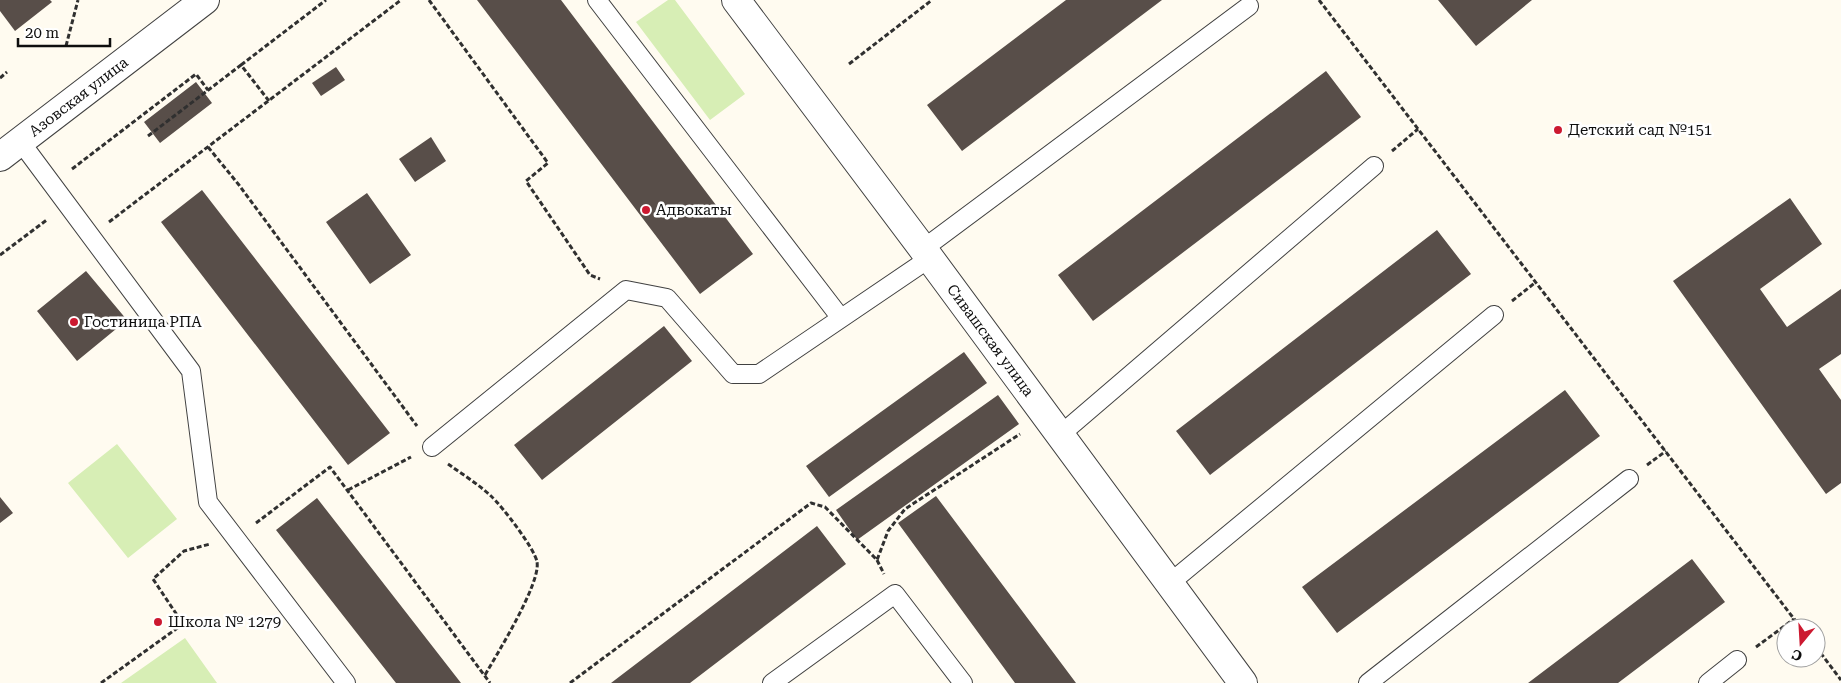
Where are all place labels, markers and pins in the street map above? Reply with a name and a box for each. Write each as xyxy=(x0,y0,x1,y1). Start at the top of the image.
place label: Детский сад №151 xyxy=(1568,121,1712,139)
marker: Детский сад №151 xyxy=(1552,124,1564,136)
place label: Адвокаты xyxy=(656,201,732,219)
marker: Адвокаты xyxy=(640,204,652,216)
place label: Гостиница РПА xyxy=(84,313,202,331)
marker: Гостиница РПА xyxy=(68,316,80,328)
place label: Школа № 1279 xyxy=(168,613,281,631)
marker: Школа № 1279 xyxy=(152,616,164,628)

